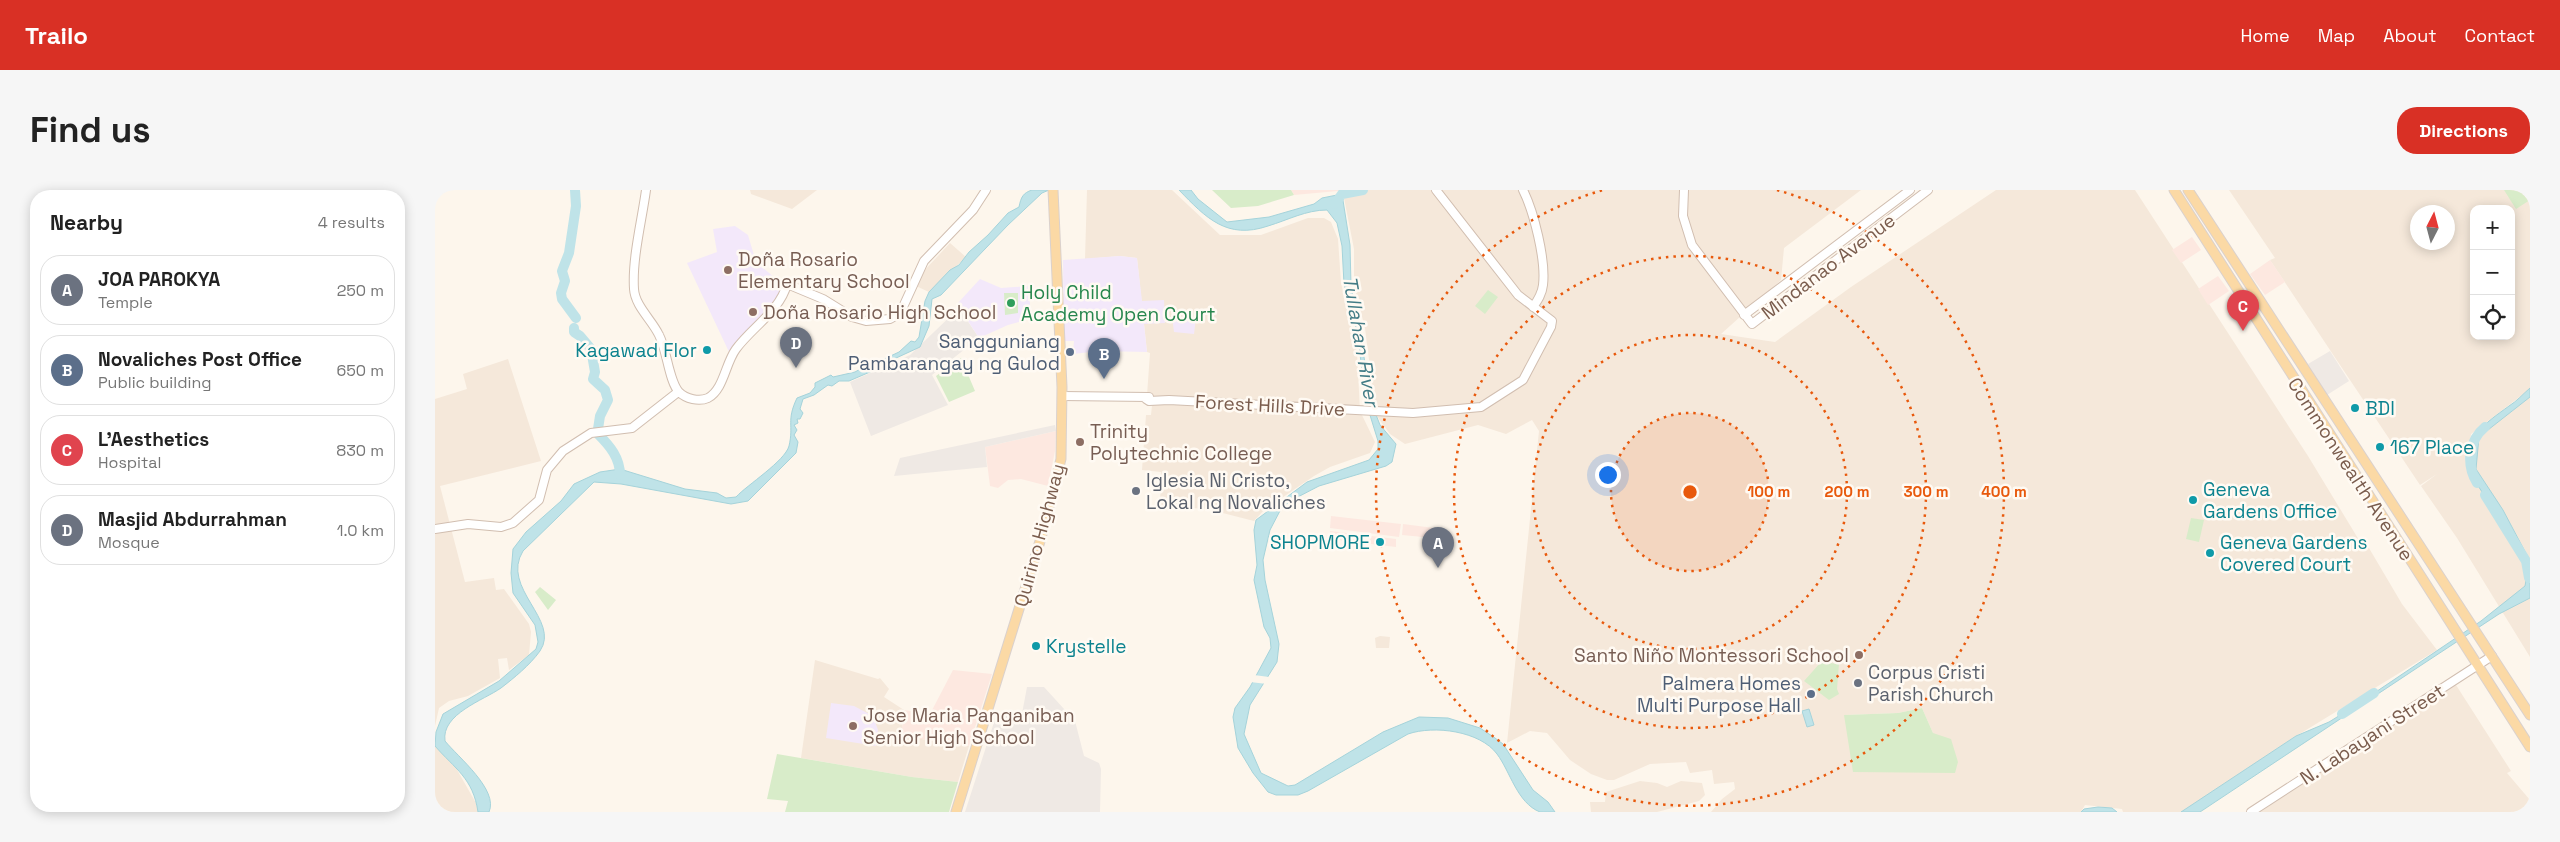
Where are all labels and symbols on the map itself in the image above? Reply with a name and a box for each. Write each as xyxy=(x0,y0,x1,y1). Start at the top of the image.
north arrow xyxy=(2410,205,2455,250)
street label: Mindanao Avenue xyxy=(1756,208,1900,325)
place label: Doña Rosario Elementary School xyxy=(738,247,910,294)
marker: Doña Rosario Elementary School xyxy=(722,264,734,276)
water label: Tullahan River xyxy=(1337,274,1386,411)
place label: Holy Child Academy Open Court xyxy=(1021,280,1215,327)
pin: C xyxy=(2227,290,2259,331)
marker: Holy Child Academy Open Court xyxy=(1005,297,1017,309)
place label: Doña Rosario High School xyxy=(763,300,996,325)
marker: Doña Rosario High School xyxy=(747,306,759,318)
pin: D xyxy=(780,327,812,368)
place label: Sangguniang Pambarangay ng Gulod xyxy=(848,329,1060,376)
place label: Kagawad Flor xyxy=(575,338,697,363)
pin: B xyxy=(1088,338,1120,379)
marker: Kagawad Flor xyxy=(701,344,713,356)
marker: Sangguniang Pambarangay ng Gulod xyxy=(1064,346,1076,358)
street label: Commonwealth Avenue xyxy=(2282,373,2419,566)
street label: Forest Hills Drive xyxy=(1194,389,1346,422)
place label: BDI xyxy=(2365,396,2395,421)
marker: BDI xyxy=(2349,402,2361,414)
place label: Trinity Polytechnic College xyxy=(1090,419,1272,466)
place label: 167 Place xyxy=(2390,435,2474,460)
marker: Trinity Polytechnic College xyxy=(1074,436,1086,448)
marker: 167 Place xyxy=(2374,441,2386,453)
street label: Quirino Highway xyxy=(1008,461,1071,610)
your location xyxy=(1595,462,1621,488)
place label: Iglesia Ni Cristo, Lokal ng Novaliches xyxy=(1146,468,1326,515)
place label: Geneva Gardens Office xyxy=(2203,477,2337,524)
text: 100 m xyxy=(1748,482,1790,501)
text: 200 m xyxy=(1825,482,1869,501)
text: 300 m xyxy=(1903,482,1949,501)
text: 400 m xyxy=(1981,482,2027,501)
centre of rings xyxy=(1681,483,1699,501)
marker: Iglesia Ni Cristo, Lokal ng Novaliches xyxy=(1130,485,1142,497)
marker: Geneva Gardens Office xyxy=(2187,494,2199,506)
pin: A xyxy=(1422,527,1454,568)
place label: SHOPMORE xyxy=(1270,530,1370,555)
place label: Geneva Gardens Covered Court xyxy=(2220,530,2367,577)
marker: SHOPMORE xyxy=(1374,536,1386,548)
marker: Geneva Gardens Covered Court xyxy=(2204,547,2216,559)
place label: Krystelle xyxy=(1046,634,1126,659)
marker: Krystelle xyxy=(1030,640,1042,652)
place label: Santo Niño Montessori School xyxy=(1574,643,1849,668)
marker: Santo Niño Montessori School xyxy=(1853,649,1865,661)
place label: Corpus Cristi Parish Church xyxy=(1868,660,1994,707)
place label: Palmera Homes Multi Purpose Hall xyxy=(1637,671,1801,718)
marker: Corpus Cristi Parish Church xyxy=(1852,677,1864,689)
street label: N. Labayani Street xyxy=(2295,678,2449,791)
marker: Palmera Homes Multi Purpose Hall xyxy=(1805,688,1817,700)
place label: Jose Maria Panganiban Senior High School xyxy=(863,703,1075,750)
marker: Jose Maria Panganiban Senior High School xyxy=(847,720,859,732)

